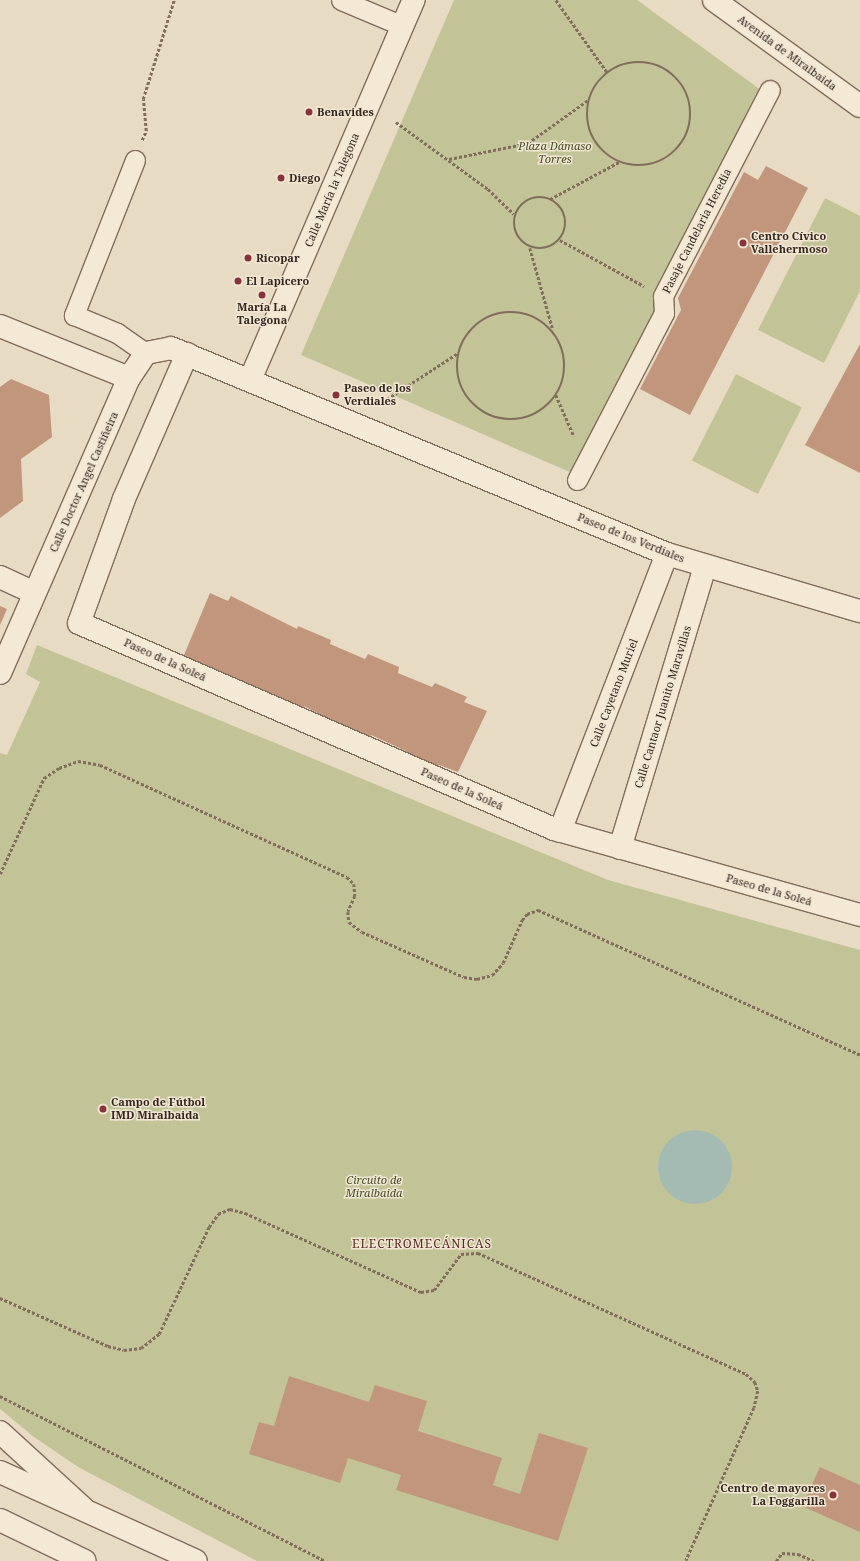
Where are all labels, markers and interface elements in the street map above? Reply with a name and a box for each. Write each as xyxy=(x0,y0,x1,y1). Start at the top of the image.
street label: Avenida de Miralbaida xyxy=(735,13,839,93)
place label: Benavides xyxy=(317,105,374,119)
marker: Benavides xyxy=(304,107,314,117)
street label: Calle María la Talegona xyxy=(302,131,362,249)
park label: Plaza Dámaso Torres xyxy=(518,140,592,166)
street label: Pasaje Candelaria Heredia xyxy=(660,166,734,296)
place label: Diego xyxy=(289,171,321,185)
marker: Diego xyxy=(276,173,286,183)
place label: Centro Cívico Vallehermoso xyxy=(751,230,828,256)
marker: Centro Cívico Vallehermoso xyxy=(738,238,748,248)
place label: Ricopar xyxy=(256,251,300,265)
marker: Ricopar xyxy=(243,253,253,263)
place label: El Lapicero xyxy=(246,274,309,288)
marker: El Lapicero xyxy=(233,276,243,286)
marker: María La Talegona xyxy=(257,290,267,300)
place label: María La Talegona xyxy=(237,301,287,327)
place label: Paseo de los Verdiales xyxy=(344,382,411,408)
marker: Paseo de los Verdiales xyxy=(331,390,341,400)
street label: Calle Doctor Angel Castiñeira xyxy=(47,410,121,554)
street label: Paseo de los Verdiales xyxy=(575,510,687,566)
street label: Calle Cantaor Juanito Maravillas xyxy=(632,624,694,790)
street label: Paseo de la Soleá xyxy=(122,636,208,684)
street label: Calle Cayetano Muriel xyxy=(587,637,641,749)
street label: Paseo de la Soleá xyxy=(419,765,505,813)
street label: Paseo de la Soleá xyxy=(725,871,813,909)
place label: Campo de Fútbol IMD Miralbaida xyxy=(111,1096,205,1122)
marker: Campo de Fútbol IMD Miralbaida xyxy=(98,1104,108,1114)
park label: Circuito de Miralbaida xyxy=(346,1174,402,1200)
district label: ELECTROMECÁNICAS xyxy=(352,1237,492,1251)
place label: Centro de mayores La Foggarilla xyxy=(720,1482,825,1508)
marker: Centro de mayores La Foggarilla xyxy=(828,1490,838,1500)

